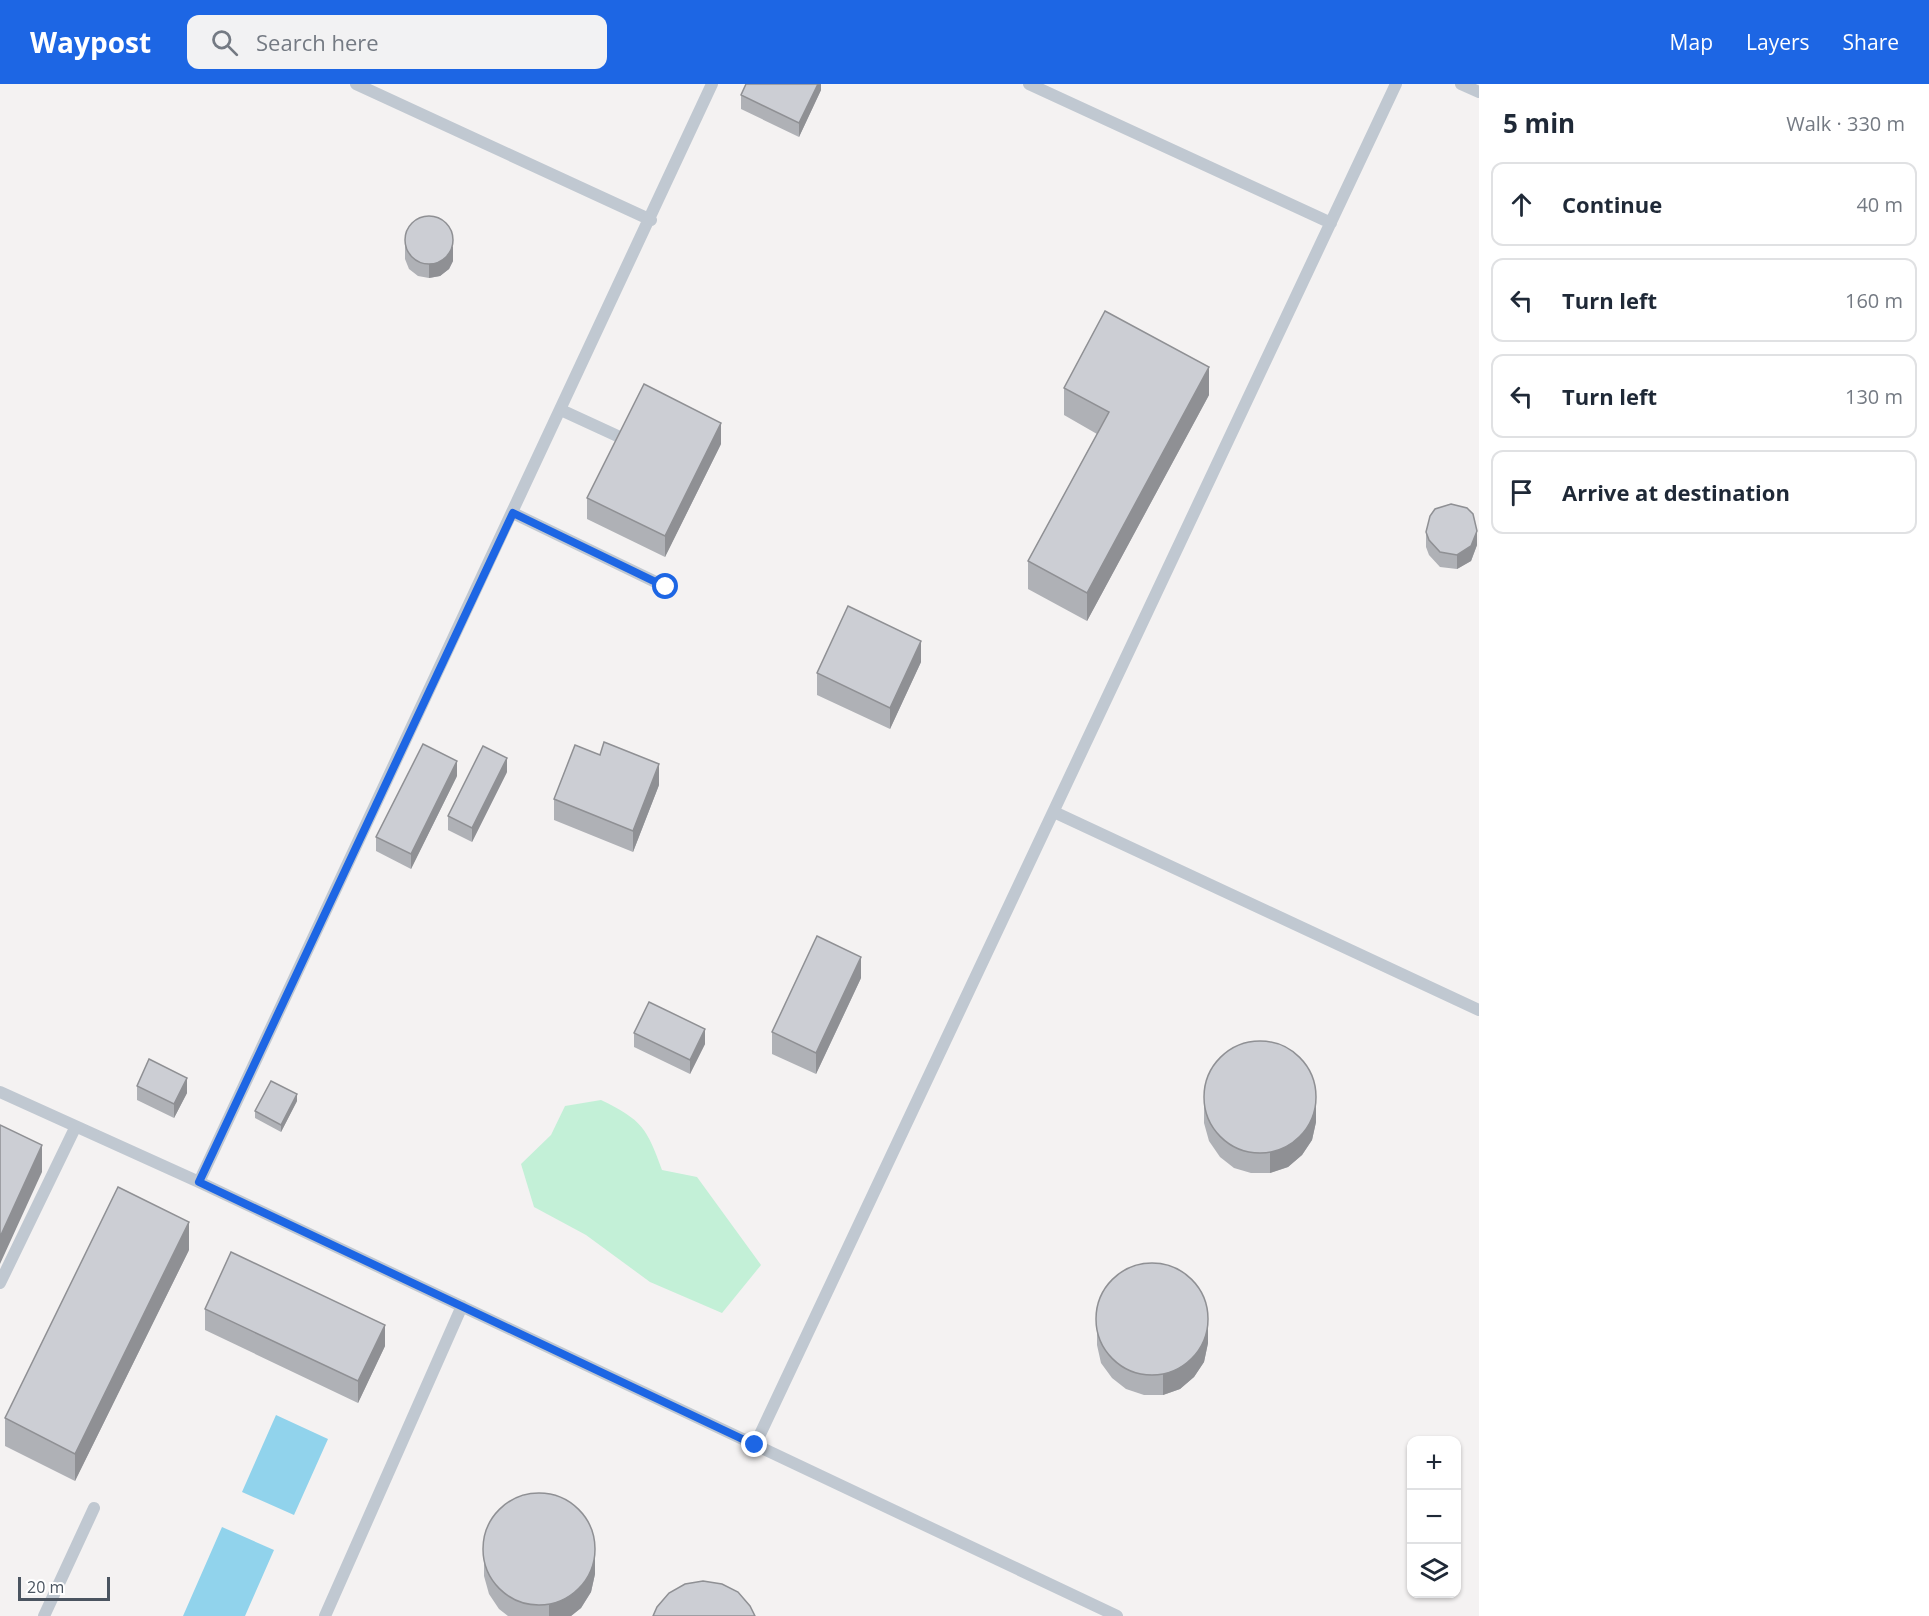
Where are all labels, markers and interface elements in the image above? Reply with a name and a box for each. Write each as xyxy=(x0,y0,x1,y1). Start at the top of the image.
search box xyxy=(187,15,607,69)
text: Waypost xyxy=(30,23,151,61)
icon: search xyxy=(208,26,241,59)
text: Search here xyxy=(256,27,379,57)
text: Map xyxy=(1670,28,1713,56)
text: Layers xyxy=(1746,28,1810,56)
text: Share xyxy=(1843,28,1899,56)
text: 5 min xyxy=(1503,105,1575,141)
text: Walk · 330 m xyxy=(1786,110,1905,137)
icon: ahead xyxy=(1505,188,1538,221)
text: Continue xyxy=(1562,189,1662,219)
text: 40 m xyxy=(1856,191,1903,218)
icon: left xyxy=(1505,284,1538,317)
text: Turn left xyxy=(1562,285,1657,315)
text: 160 m xyxy=(1845,287,1903,314)
icon: left xyxy=(1505,380,1538,413)
text: Turn left xyxy=(1562,381,1657,411)
text: 130 m xyxy=(1845,383,1903,410)
icon: arrive xyxy=(1505,476,1538,509)
text: Arrive at destination xyxy=(1562,477,1790,507)
route start xyxy=(652,573,678,599)
route end xyxy=(741,1431,767,1457)
map controls xyxy=(1407,1436,1461,1598)
button: + xyxy=(1407,1436,1461,1490)
button: − xyxy=(1407,1490,1461,1544)
button: layers xyxy=(1407,1544,1461,1598)
scale bar xyxy=(18,1574,110,1602)
text: 20 m xyxy=(27,1576,64,1598)

